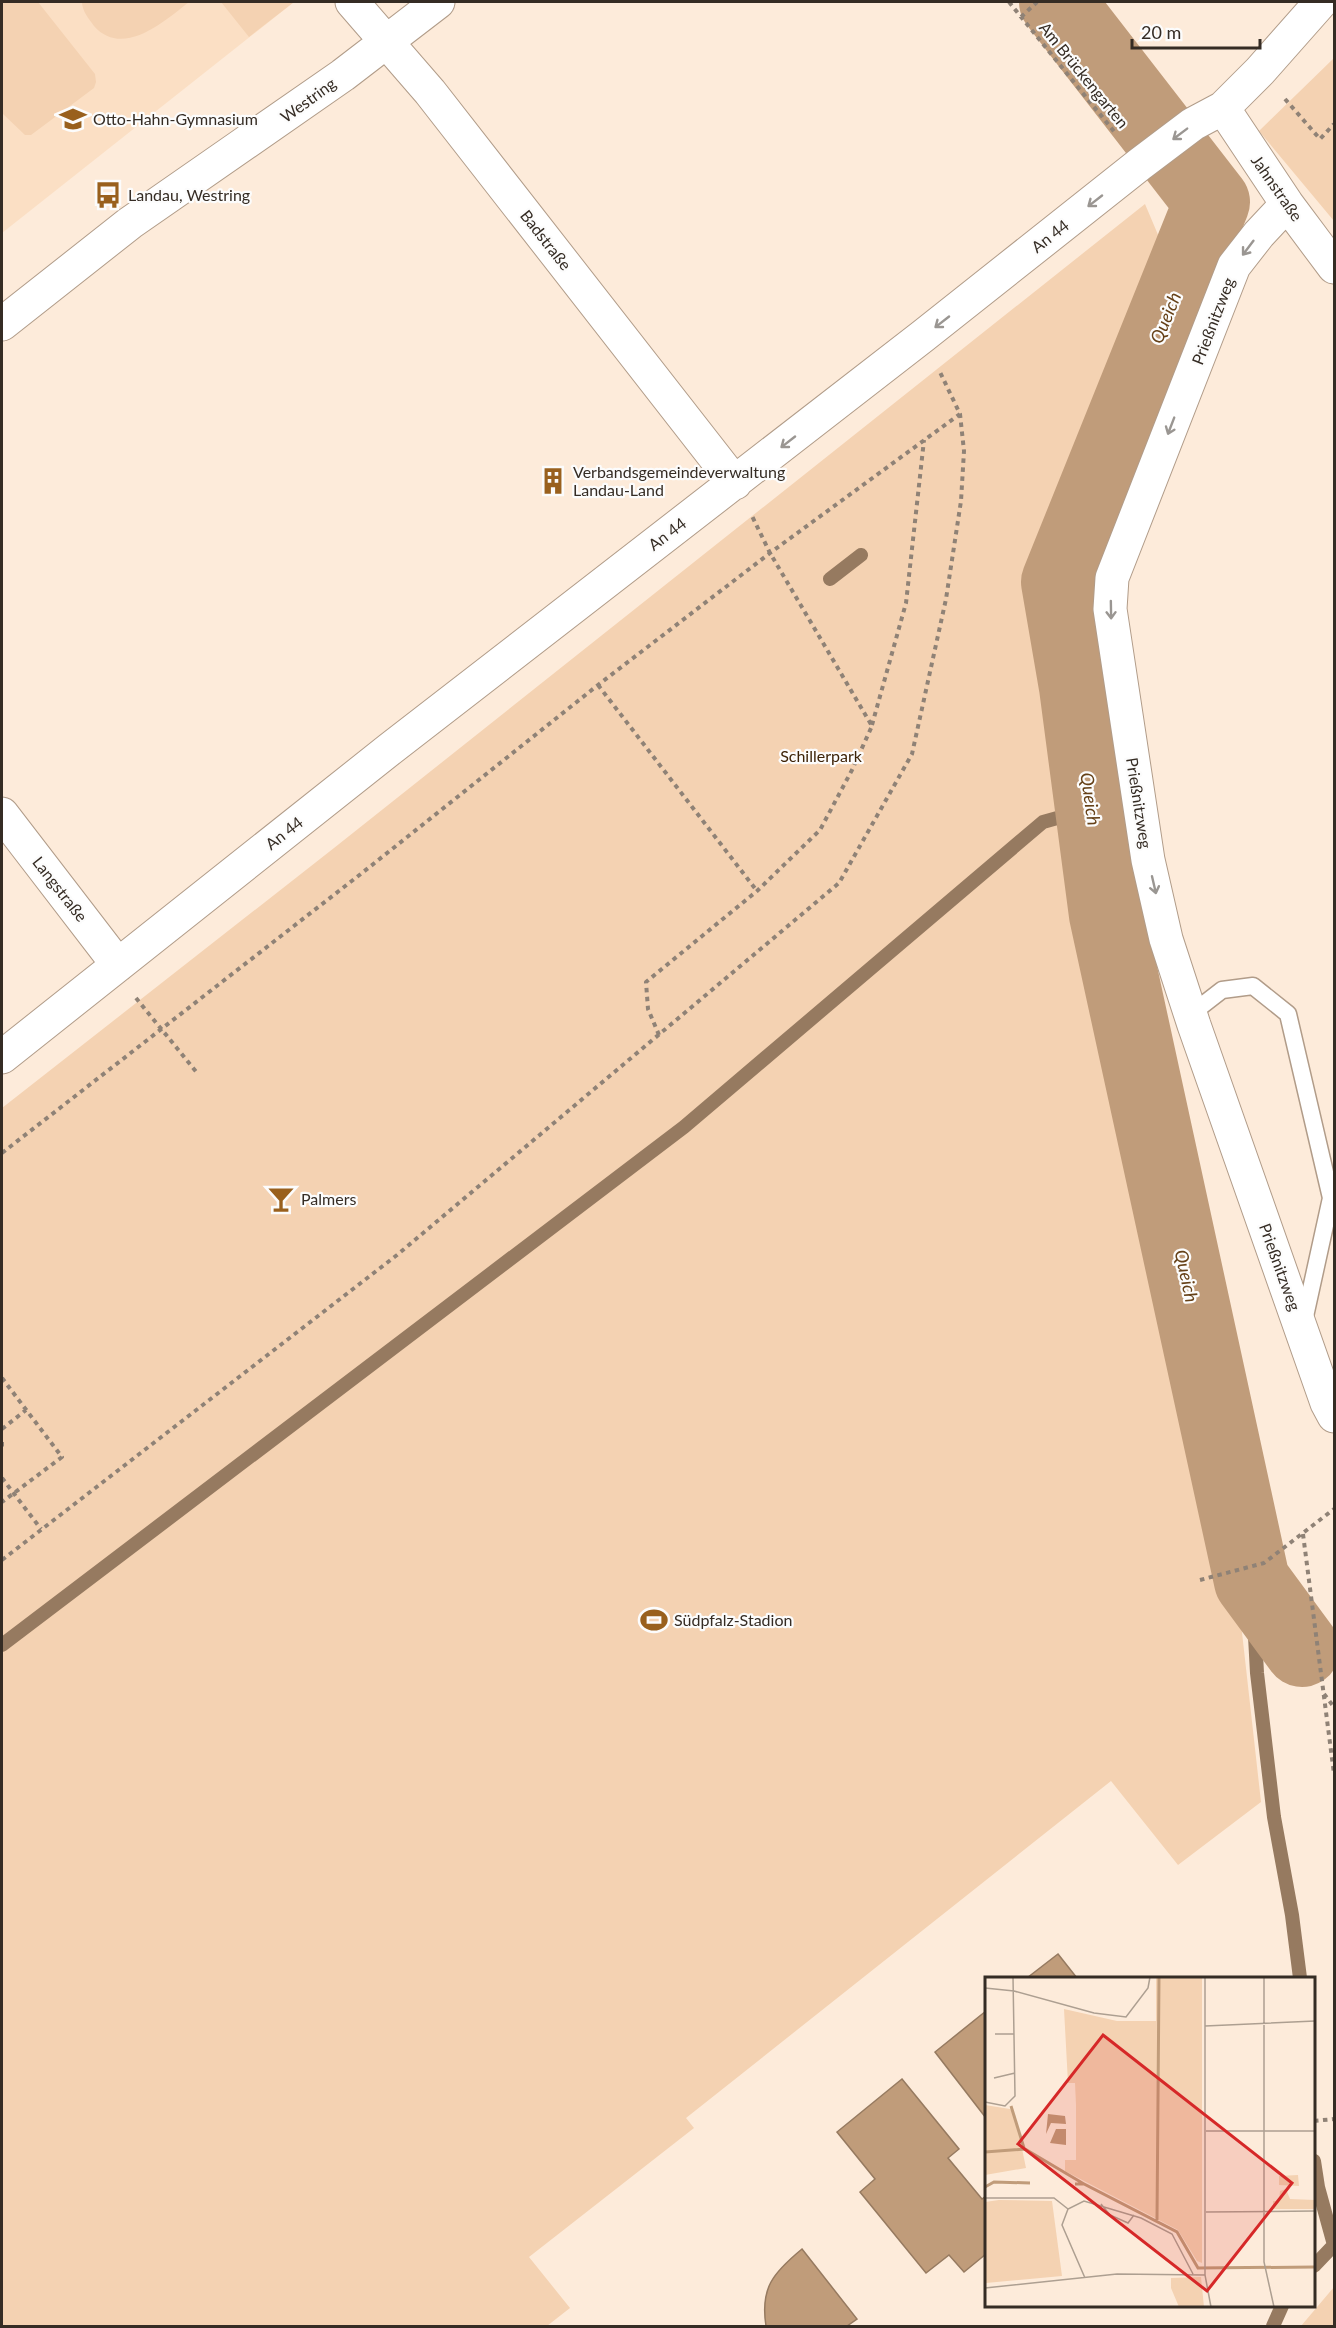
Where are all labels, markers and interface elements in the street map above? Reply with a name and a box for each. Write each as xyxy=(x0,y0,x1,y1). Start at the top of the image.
scale bar xyxy=(1132,12,1260,50)
street label: Am Brückengarten xyxy=(1036,18,1133,132)
text: 20 m xyxy=(1141,21,1181,43)
street label: Westring xyxy=(276,73,339,126)
school or university icon: Otto-Hahn-Gymnasium xyxy=(58,104,88,134)
place label: Otto-Hahn-Gymnasium xyxy=(93,109,258,128)
one-way arrow xyxy=(1173,128,1189,140)
street label: Jahnstraße xyxy=(1248,151,1307,224)
bus stop icon: Landau, Westring xyxy=(93,180,123,210)
place label: Landau, Westring xyxy=(128,185,250,204)
one-way arrow xyxy=(1087,194,1103,207)
street label: Badstraße xyxy=(517,206,576,274)
street label: An 44 xyxy=(1027,215,1072,256)
one-way arrow xyxy=(1242,239,1254,255)
street label: Prießnitzweg xyxy=(1187,275,1238,367)
water label: Queich xyxy=(1145,289,1185,346)
one-way arrow xyxy=(934,315,950,328)
one-way arrow xyxy=(1165,416,1176,435)
one-way arrow xyxy=(780,435,796,448)
place label: Verbandsgemeindeverwaltung Landau-Land xyxy=(573,462,785,499)
building icon: Verbandsgemeindeverwaltung Landau-Land xyxy=(538,466,568,496)
street label: An 44 xyxy=(644,513,689,554)
one-way arrow xyxy=(1105,599,1116,619)
park label: Schillerpark xyxy=(780,746,863,765)
street label: Prießnitzweg xyxy=(1123,756,1156,850)
water label: Queich xyxy=(1076,771,1106,827)
street label: An 44 xyxy=(261,812,306,853)
street label: Langstraße xyxy=(29,852,92,925)
one-way arrow xyxy=(1149,875,1160,894)
bar icon: Palmers xyxy=(266,1184,296,1214)
place label: Palmers xyxy=(301,1189,356,1208)
street label: Prießnitzweg xyxy=(1256,1220,1305,1313)
water label: Queich xyxy=(1171,1247,1203,1304)
sports icon: Südpfalz-Stadion xyxy=(639,1605,669,1635)
place label: Südpfalz-Stadion xyxy=(674,1610,792,1629)
inset map xyxy=(985,1977,1315,2307)

